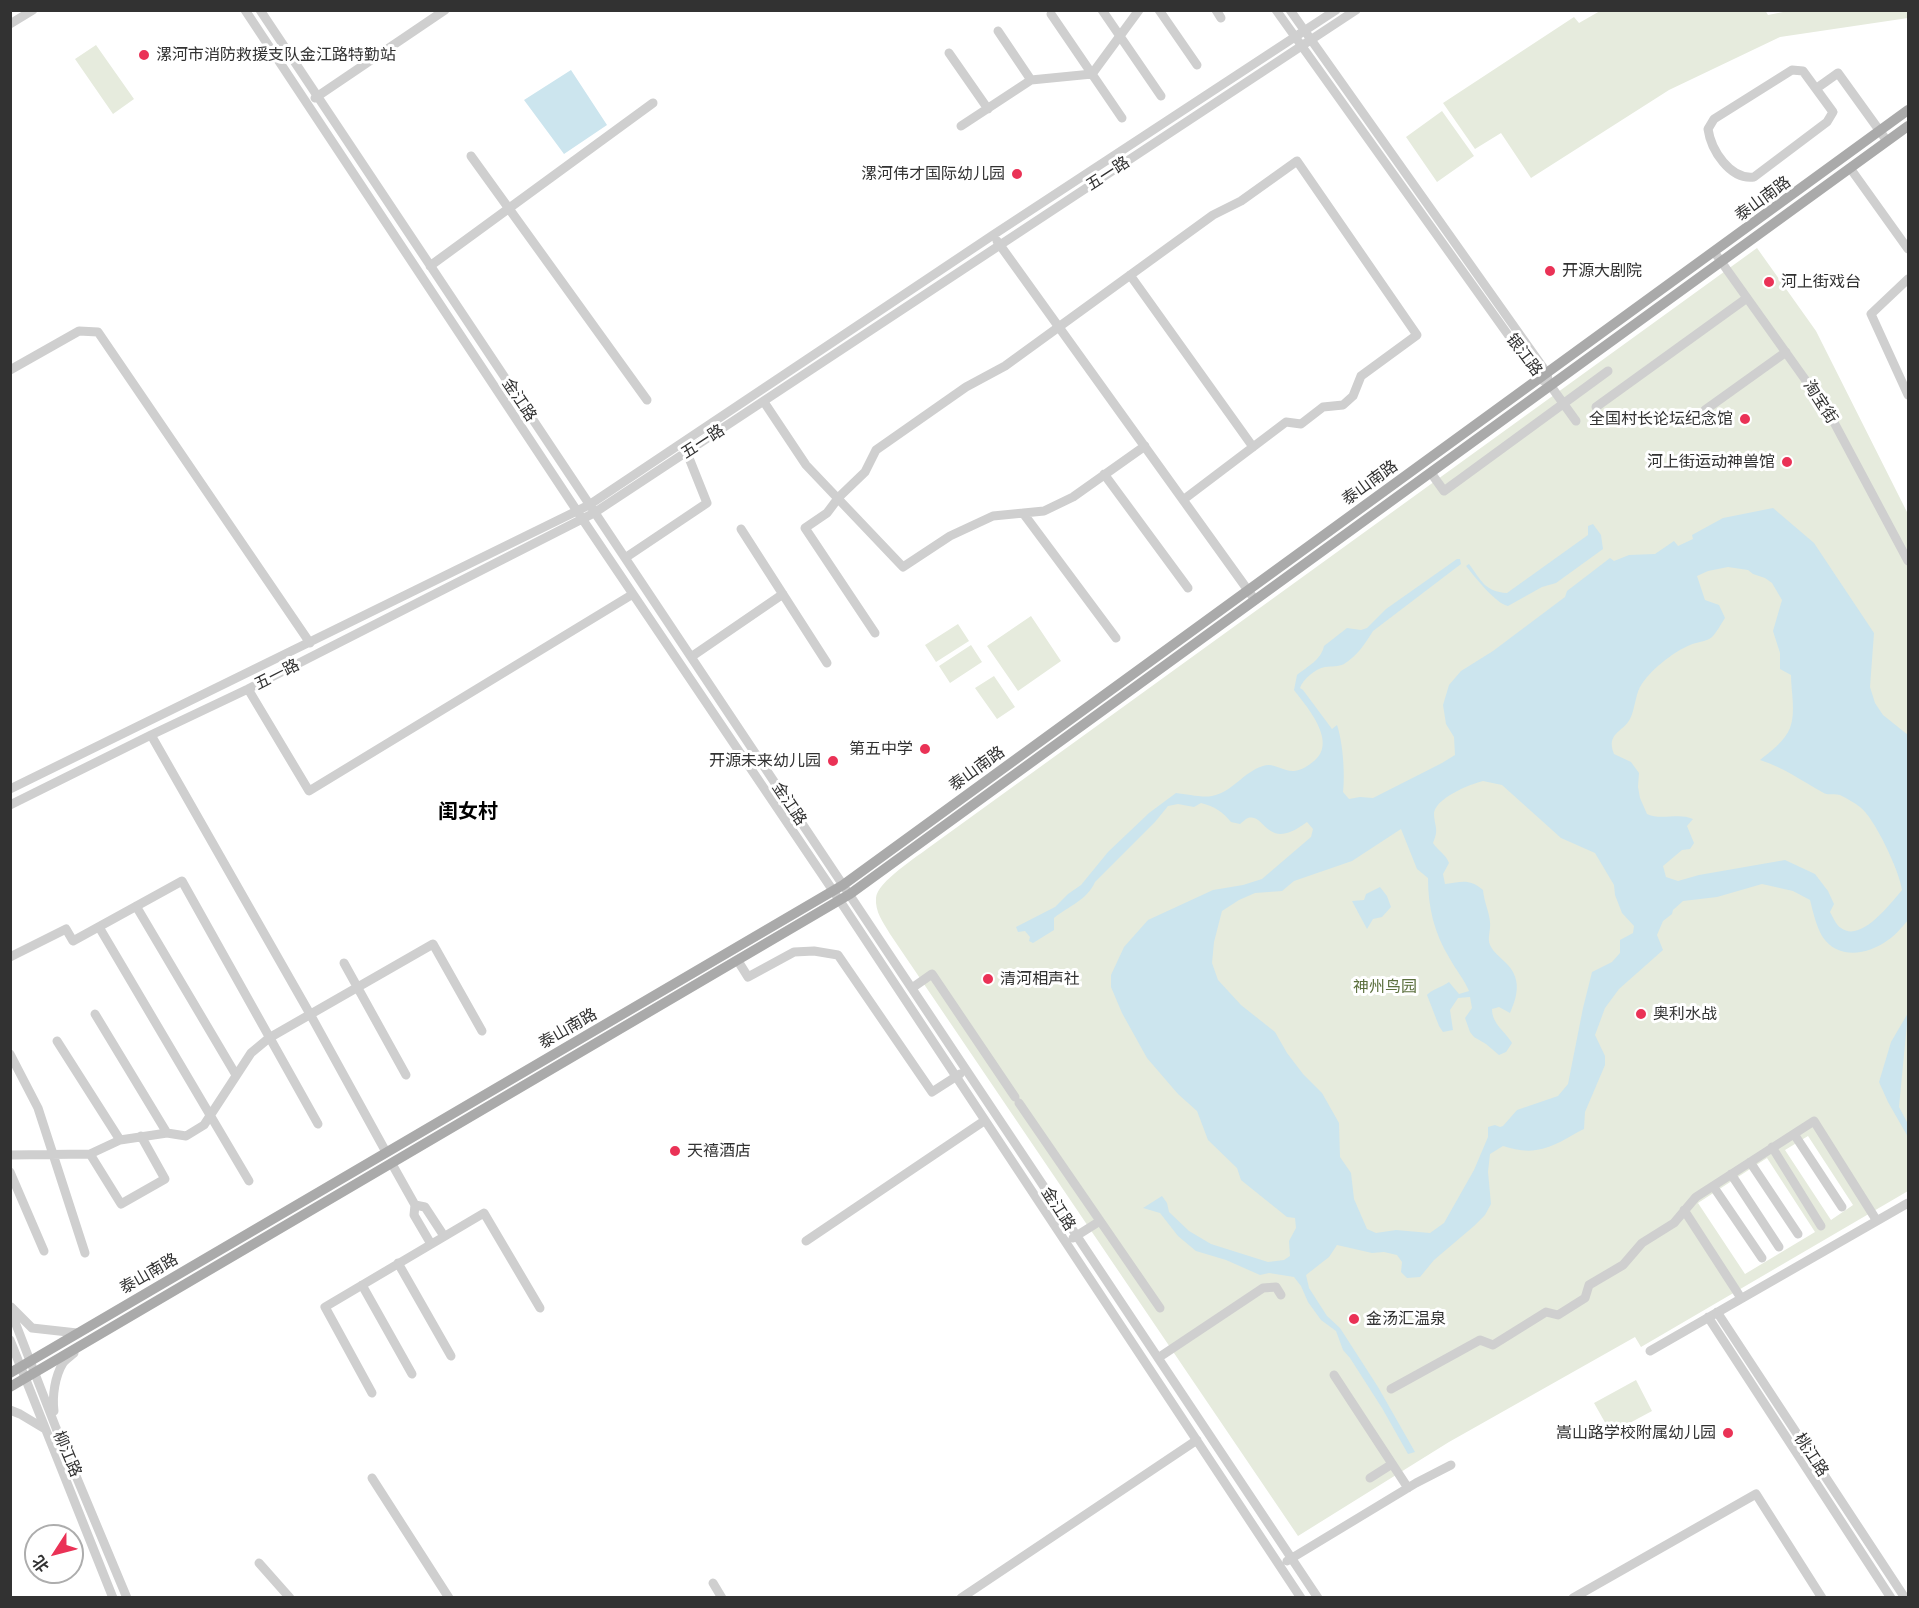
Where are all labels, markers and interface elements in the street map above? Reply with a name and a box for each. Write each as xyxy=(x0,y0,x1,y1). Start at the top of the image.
place label: 漯河市消防救援支队金江路特勤站 xyxy=(156,45,396,65)
marker: 漯河市消防救援支队金江路特勤站 xyxy=(137,48,151,62)
street label: 五一路 xyxy=(1083,153,1133,195)
place label: 漯河伟才国际幼儿园 xyxy=(861,164,1005,184)
marker: 漯河伟才国际幼儿园 xyxy=(1010,167,1024,181)
street label: 泰山南路 xyxy=(1731,172,1795,226)
place label: 开源大剧院 xyxy=(1562,261,1642,281)
marker: 开源大剧院 xyxy=(1543,264,1557,278)
place label: 河上街戏台 xyxy=(1781,272,1861,292)
marker: 河上街戏台 xyxy=(1762,275,1776,289)
street label: 银江路 xyxy=(1502,330,1546,380)
street label: 金江路 xyxy=(498,375,540,425)
street label: 淘宝街 xyxy=(1799,377,1841,427)
place label: 全国村长论坛纪念馆 xyxy=(1589,409,1733,429)
marker: 全国村长论坛纪念馆 xyxy=(1738,412,1752,426)
street label: 五一路 xyxy=(678,421,728,463)
place label: 河上街运动神兽馆 xyxy=(1647,452,1775,472)
marker: 河上街运动神兽馆 xyxy=(1780,455,1794,469)
street label: 泰山南路 xyxy=(1338,456,1402,510)
street label: 五一路 xyxy=(251,656,303,694)
place label: 第五中学 xyxy=(849,739,913,759)
marker: 第五中学 xyxy=(918,742,932,756)
street label: 泰山南路 xyxy=(945,742,1009,796)
place label: 开源未来幼儿园 xyxy=(709,751,821,771)
marker: 开源未来幼儿园 xyxy=(826,754,840,768)
street label: 金江路 xyxy=(768,779,810,829)
district label: 闺女村 xyxy=(438,800,498,824)
place label: 清河相声社 xyxy=(1000,969,1080,989)
marker: 清河相声社 xyxy=(981,972,995,986)
park label: 神州鸟园 xyxy=(1353,977,1417,997)
place label: 奥利水战 xyxy=(1653,1004,1717,1024)
street label: 泰山南路 xyxy=(535,1005,601,1053)
marker: 奥利水战 xyxy=(1634,1007,1648,1021)
place label: 天禧酒店 xyxy=(687,1141,751,1161)
marker: 天禧酒店 xyxy=(668,1144,682,1158)
street label: 金江路 xyxy=(1037,1184,1079,1234)
street label: 泰山南路 xyxy=(116,1250,182,1298)
place label: 金汤汇温泉 xyxy=(1366,1309,1446,1329)
marker: 金汤汇温泉 xyxy=(1347,1312,1361,1326)
place label: 嵩山路学校附属幼儿园 xyxy=(1556,1423,1716,1443)
marker: 嵩山路学校附属幼儿园 xyxy=(1721,1426,1735,1440)
street label: 柳江路 xyxy=(49,1428,85,1480)
street label: 桃江路 xyxy=(1790,1430,1832,1480)
north arrow xyxy=(24,1524,84,1584)
text: 北 xyxy=(28,1552,53,1576)

